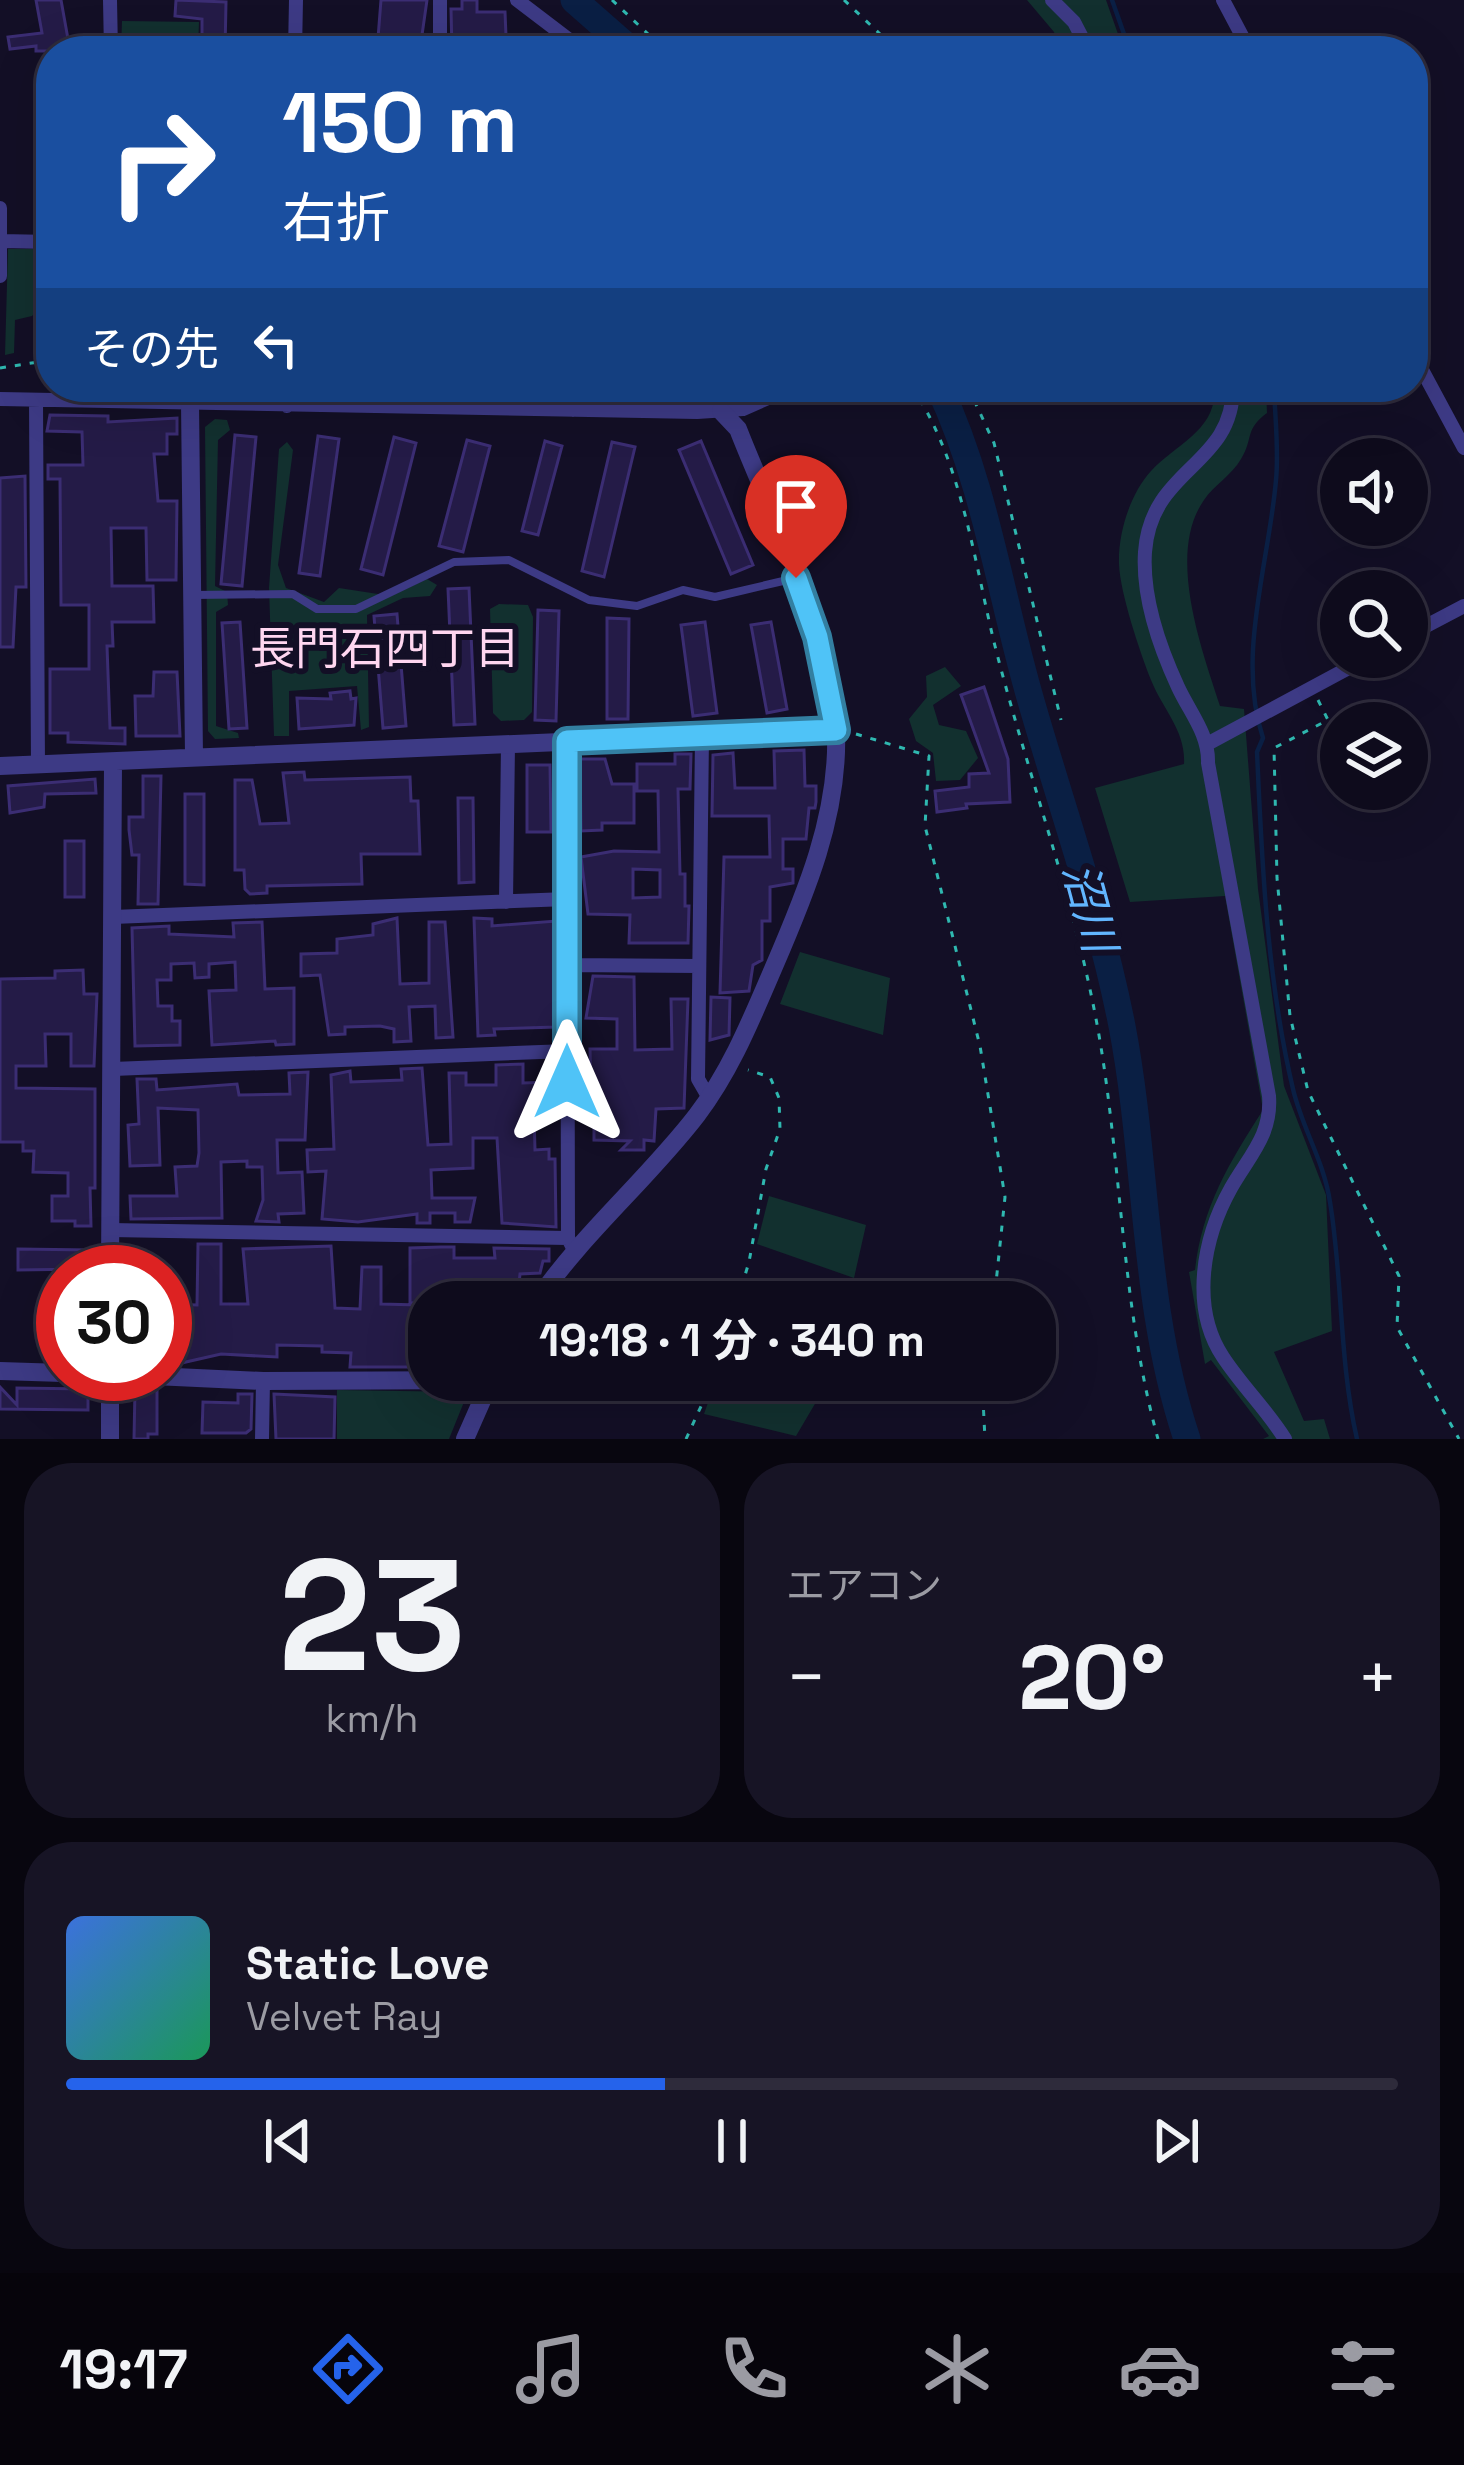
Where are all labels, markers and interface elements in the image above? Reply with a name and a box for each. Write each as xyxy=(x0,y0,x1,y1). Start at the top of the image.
text: 150 m xyxy=(282,69,518,177)
icon: right xyxy=(84,84,240,240)
text: 右折 xyxy=(282,184,390,253)
icon: left xyxy=(243,312,309,378)
text: その先 xyxy=(84,321,219,378)
map controls xyxy=(1320,438,1428,810)
button: sound xyxy=(1320,438,1428,546)
pin xyxy=(745,455,847,578)
icon: arrive xyxy=(763,473,829,539)
button: search xyxy=(1320,570,1428,678)
district label: 長門石四丁目 xyxy=(250,620,520,677)
button: layers xyxy=(1320,702,1428,810)
water label: 沼川 xyxy=(1050,856,1130,962)
position arrow xyxy=(504,1019,630,1145)
speed limit sign: 30 xyxy=(36,1245,192,1401)
text: 19:18 · 1 分 · 340 m xyxy=(539,1312,925,1369)
text: 23 xyxy=(278,1516,466,1716)
text: エアコン xyxy=(786,1561,942,1610)
text: 20° xyxy=(1018,1620,1166,1735)
text: − xyxy=(786,1635,827,1719)
text: + xyxy=(1357,1635,1398,1719)
text: km/h xyxy=(326,1694,418,1743)
text: Static Love xyxy=(246,1935,490,1992)
text: Velvet Ray xyxy=(246,1992,442,2041)
icon: previous xyxy=(255,2108,321,2174)
icon: pause xyxy=(699,2108,765,2174)
icon: next xyxy=(1143,2108,1209,2174)
icon: directions xyxy=(306,2327,390,2411)
icon: music xyxy=(509,2327,593,2411)
icon: phone xyxy=(712,2327,796,2411)
icon: climate xyxy=(915,2327,999,2411)
icon: car xyxy=(1118,2327,1202,2411)
icon: filters xyxy=(1321,2327,1405,2411)
text: 19:17 xyxy=(59,2335,188,2404)

